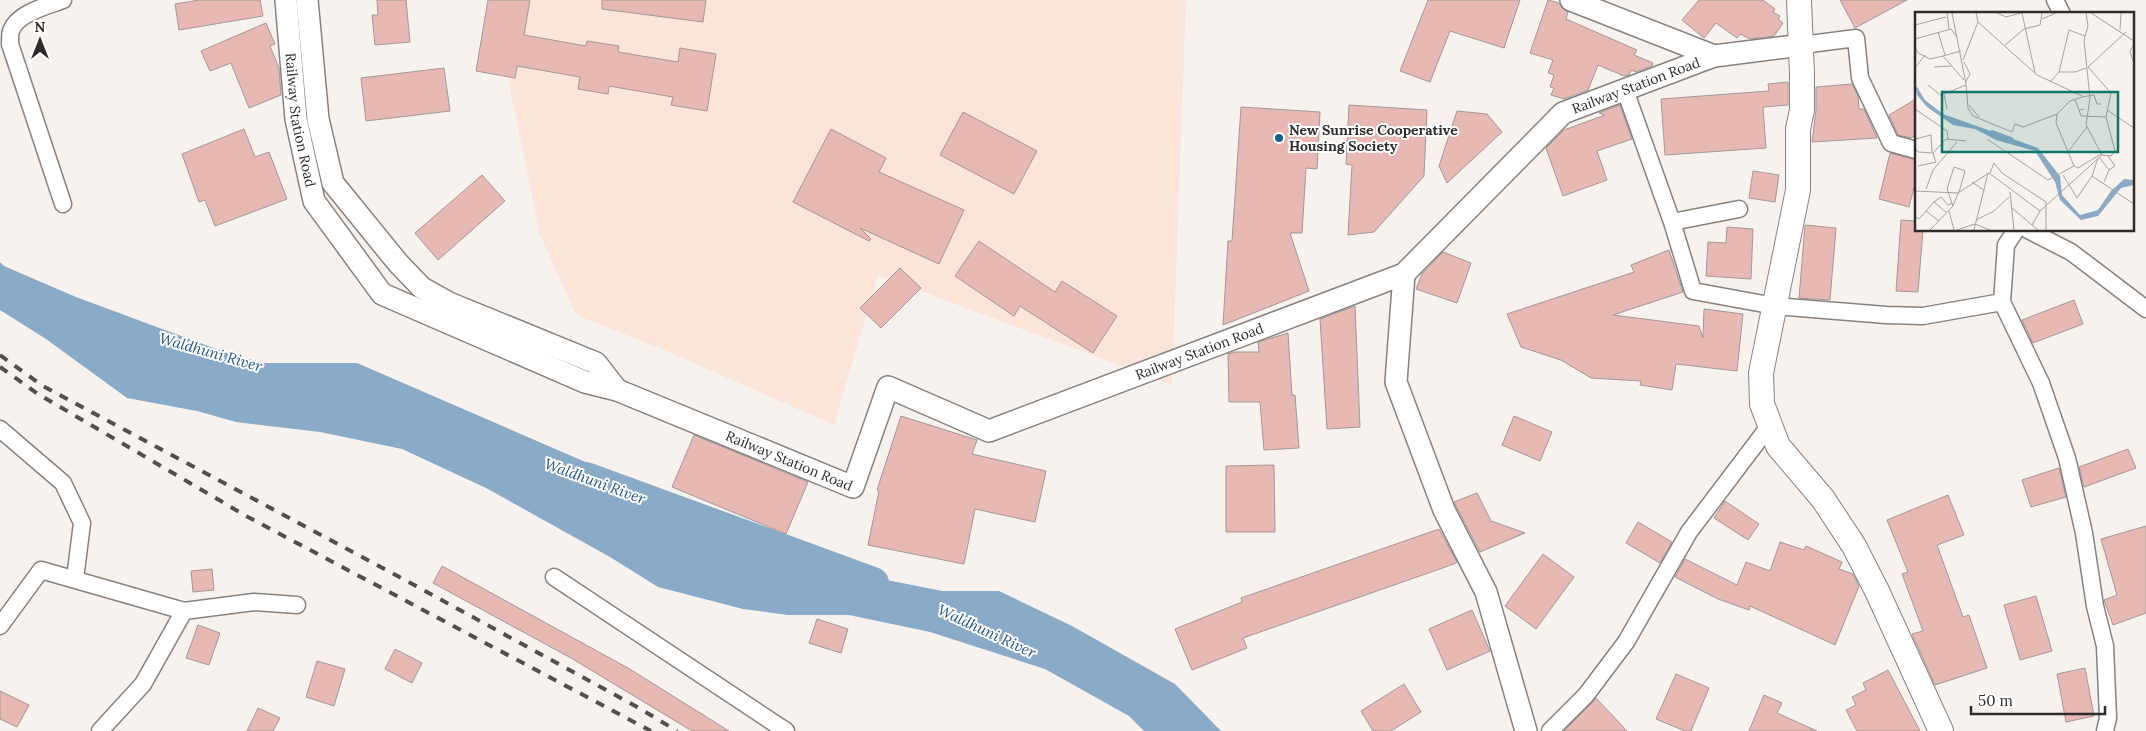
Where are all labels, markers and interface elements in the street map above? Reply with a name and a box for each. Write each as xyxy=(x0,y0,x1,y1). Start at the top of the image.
inset map xyxy=(1915,12,2134,231)
north arrow xyxy=(15,15,65,65)
text: N xyxy=(35,18,46,36)
street label: Railway Station Road xyxy=(281,52,320,189)
street label: Railway Station Road xyxy=(1569,53,1703,118)
place label: New Sunrise Cooperative Housing Society xyxy=(1289,121,1458,155)
marker: New Sunrise Cooperative Housing Society xyxy=(1273,132,1285,144)
street label: Railway Station Road xyxy=(1133,319,1266,384)
water label: Waldhuni River xyxy=(157,328,265,376)
street label: Railway Station Road xyxy=(723,427,855,495)
water label: Waldhuni River xyxy=(542,454,648,508)
water label: Waldhuni River xyxy=(935,600,1039,662)
scale bar xyxy=(1971,684,2105,716)
text: 50 m xyxy=(1978,691,2013,710)

